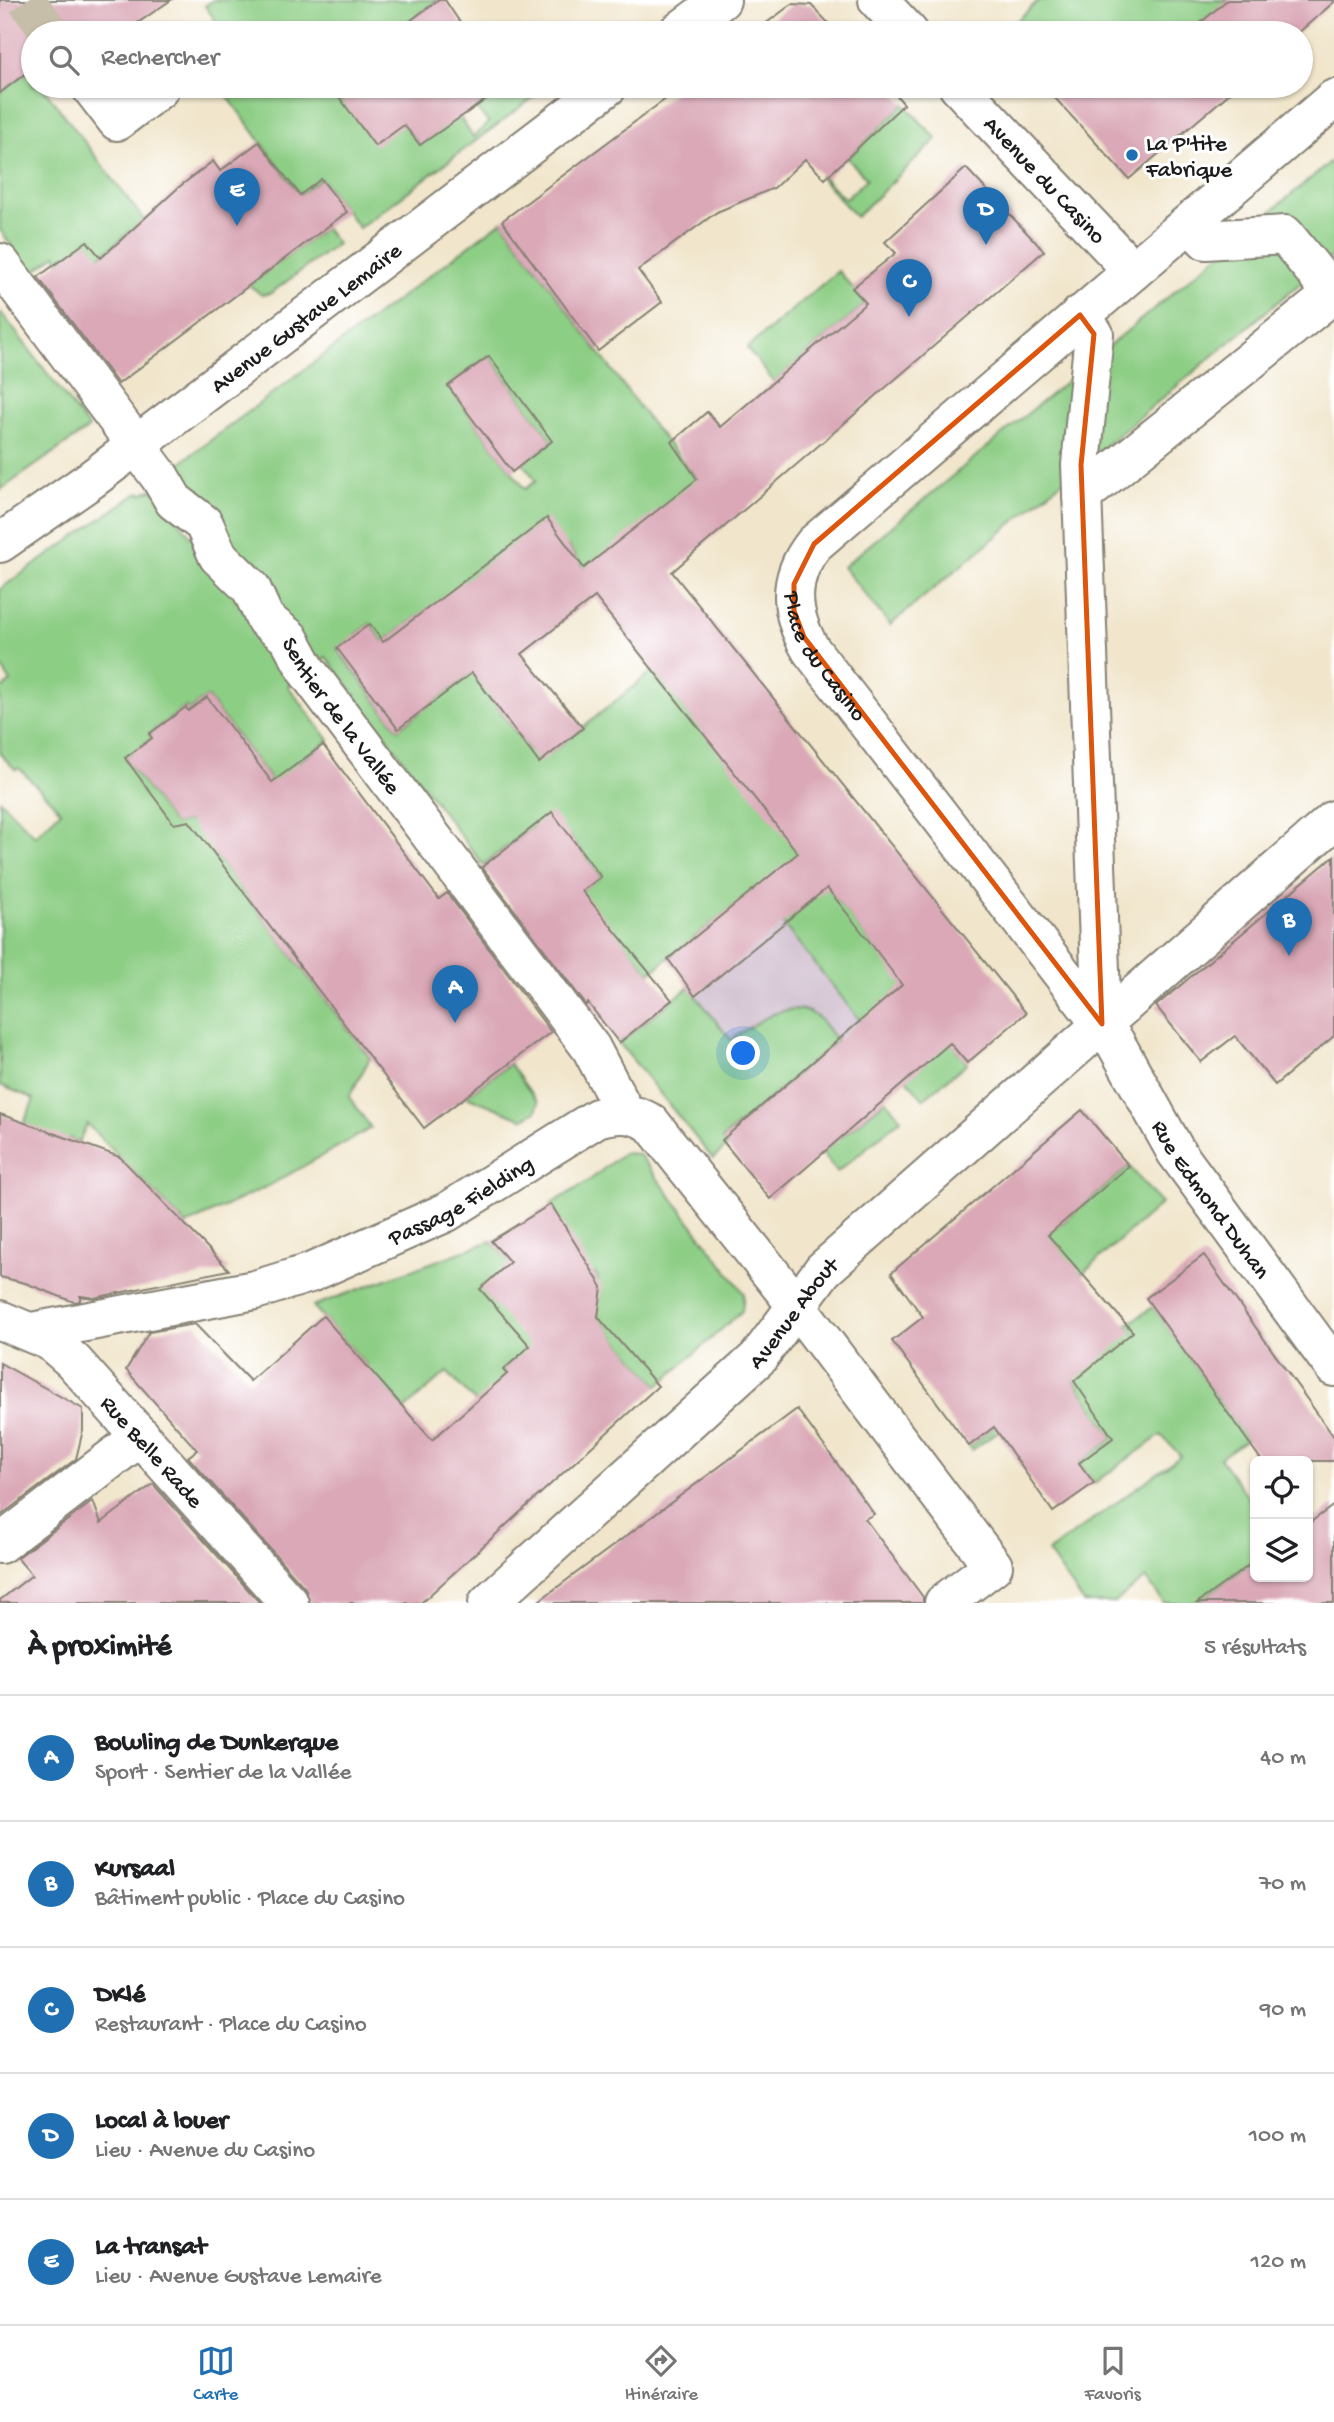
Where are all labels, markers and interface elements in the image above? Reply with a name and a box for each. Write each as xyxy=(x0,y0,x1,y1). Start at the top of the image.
search box xyxy=(21,21,1313,98)
icon: search xyxy=(45,41,83,79)
text: Rechercher xyxy=(101,44,219,75)
street label: Avenue du Casino xyxy=(977,112,1110,251)
place label: La P'tite Fabrique xyxy=(1145,132,1233,185)
marker: La P'tite Fabrique xyxy=(1124,147,1140,163)
pin: E xyxy=(214,168,260,226)
pin: D xyxy=(963,187,1009,245)
street label: Avenue Gustave Lemaire xyxy=(207,238,409,401)
pin: C xyxy=(886,259,932,317)
street label: Place du Casino xyxy=(777,590,871,728)
street label: Sentier de la Vallée xyxy=(274,633,406,802)
pin: B xyxy=(1266,898,1312,956)
pin: A xyxy=(432,965,478,1023)
your location xyxy=(726,1036,760,1070)
street label: Rue Edmond Duhan xyxy=(1144,1116,1275,1285)
street label: Passage Fielding xyxy=(384,1151,539,1254)
street label: Avenue About xyxy=(745,1252,846,1377)
street label: Rue Belle Rade xyxy=(93,1391,208,1516)
map controls xyxy=(1250,1456,1313,1582)
button: locate xyxy=(1250,1456,1313,1519)
button: layers xyxy=(1250,1519,1313,1582)
text: À proximité xyxy=(28,1631,172,1666)
text: 5 résultats xyxy=(1204,1635,1306,1662)
text: Bowling de Dunkerque xyxy=(95,1729,338,1760)
text: A xyxy=(44,1745,58,1772)
text: 40 m xyxy=(1260,1745,1306,1772)
text: Sport · Sentier de la Vallée xyxy=(95,1760,351,1787)
text: Kursaal xyxy=(95,1855,175,1886)
text: B xyxy=(45,1871,57,1898)
text: 70 m xyxy=(1259,1871,1306,1898)
text: Bâtiment public · Place du Casino xyxy=(95,1886,405,1913)
text: DKlé xyxy=(95,1981,145,2012)
text: C xyxy=(45,1997,57,2024)
text: 90 m xyxy=(1260,1997,1306,2024)
text: Restaurant · Place du Casino xyxy=(95,2012,367,2039)
text: Local à louer xyxy=(95,2107,228,2138)
text: D xyxy=(44,2123,59,2150)
text: 100 m xyxy=(1249,2123,1306,2150)
text: Lieu · Avenue du Casino xyxy=(95,2138,315,2165)
text: La transat xyxy=(95,2233,206,2264)
text: E xyxy=(44,2249,58,2276)
text: 120 m xyxy=(1251,2249,1306,2276)
text: Lieu · Avenue Gustave Lemaire xyxy=(95,2264,382,2291)
tab: Carte xyxy=(193,2342,238,2407)
tab: Itinéraire xyxy=(625,2342,698,2407)
tab: Favoris xyxy=(1084,2342,1141,2407)

